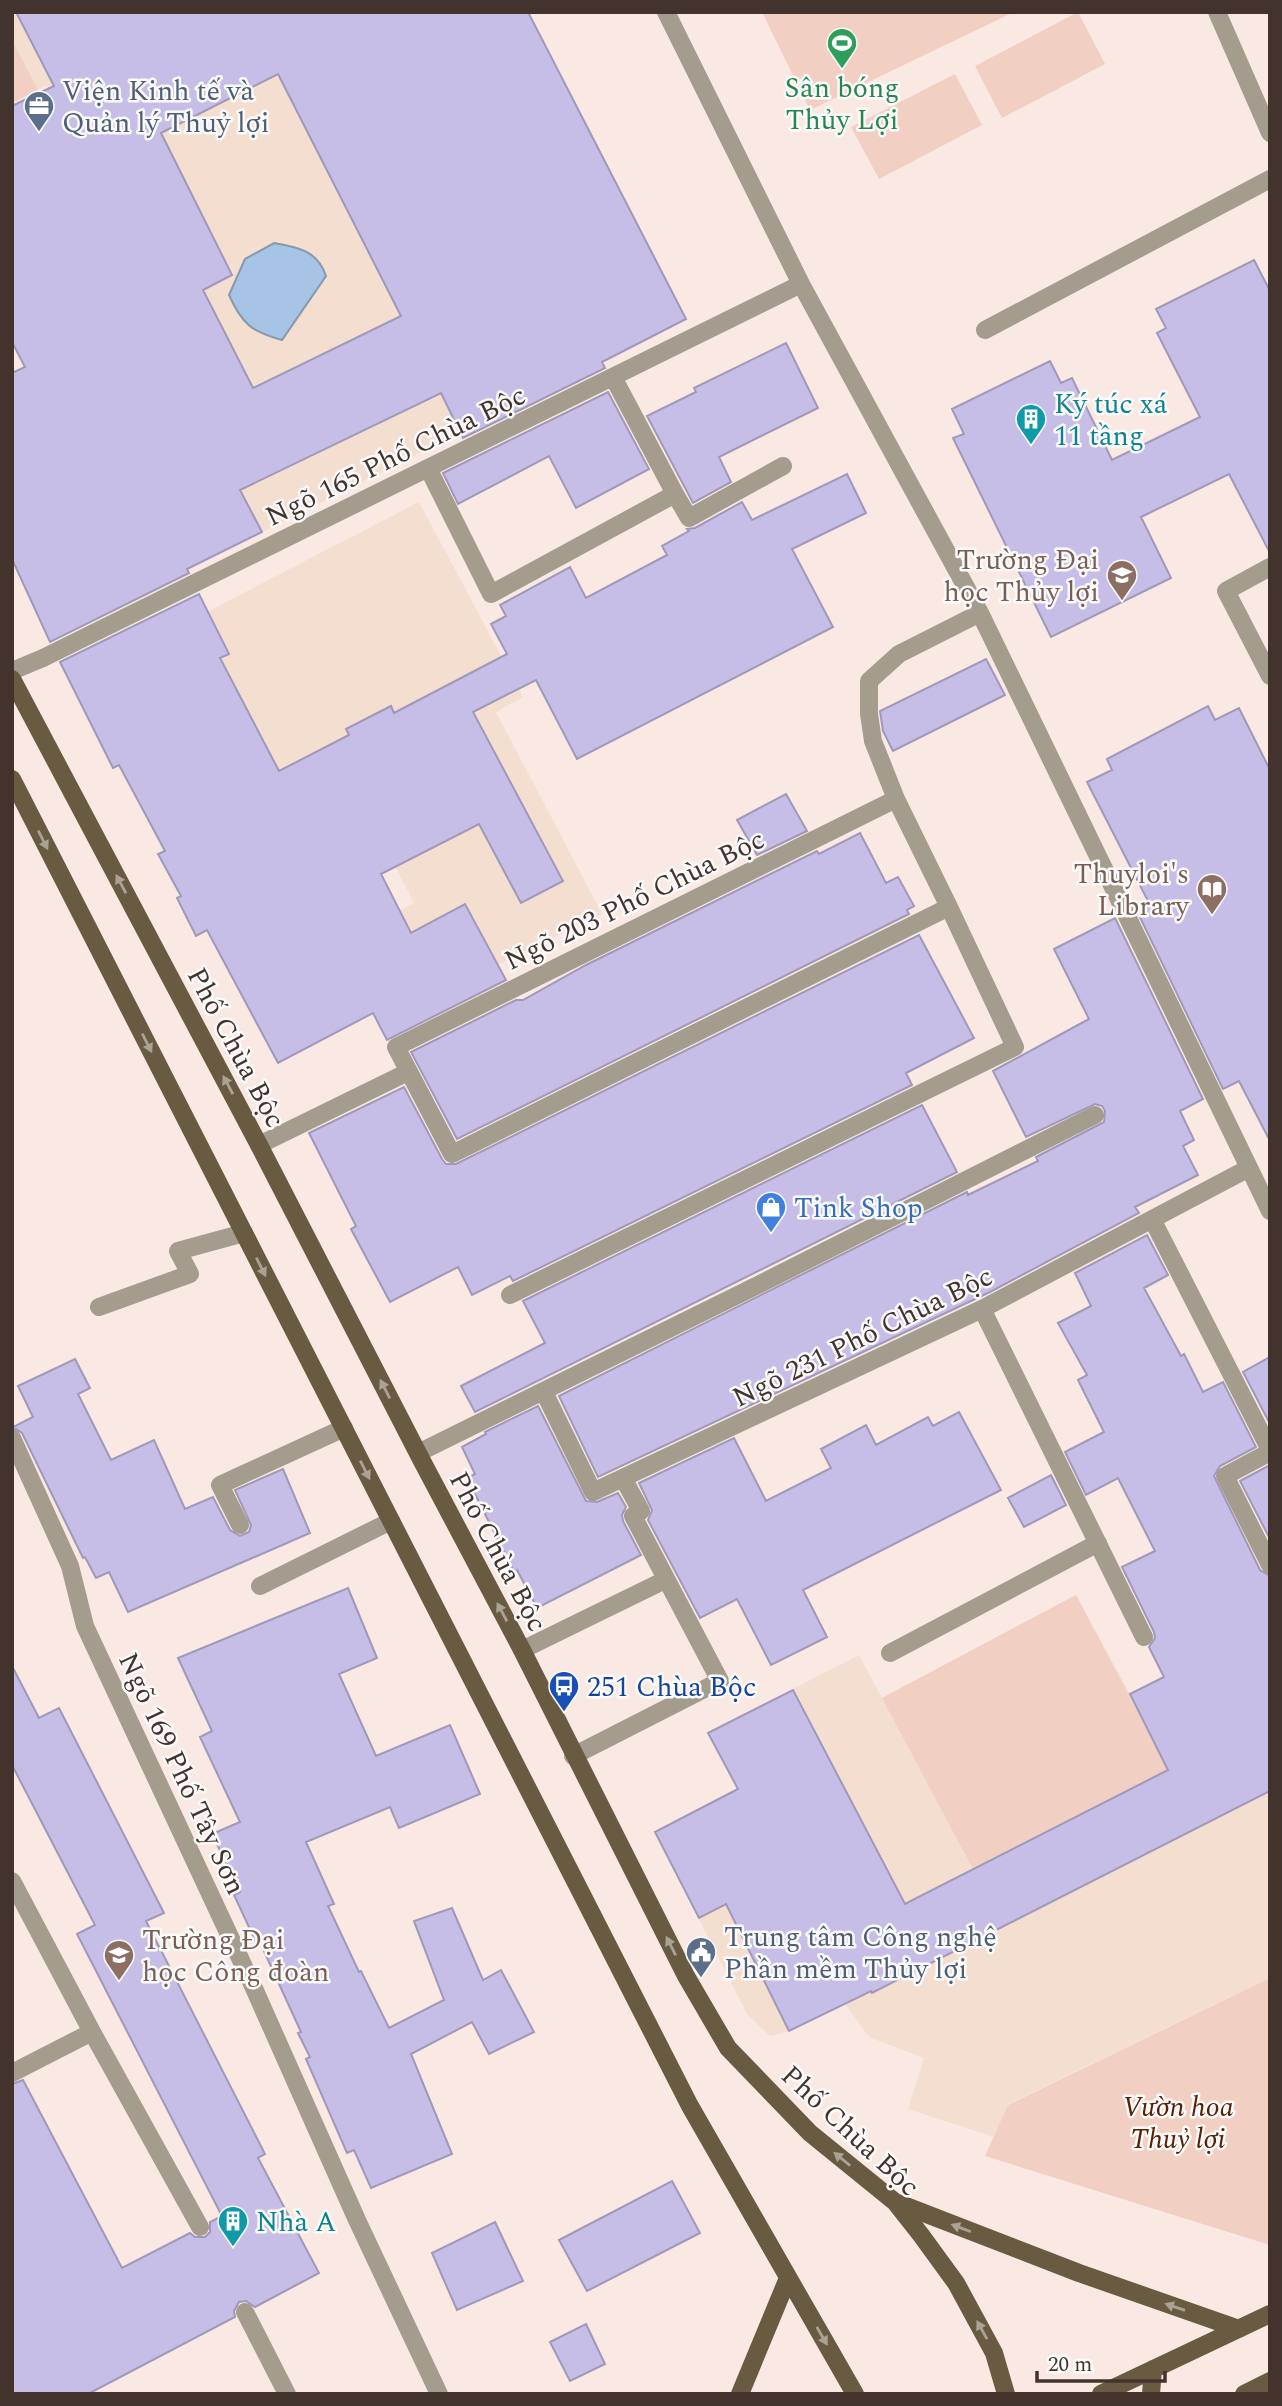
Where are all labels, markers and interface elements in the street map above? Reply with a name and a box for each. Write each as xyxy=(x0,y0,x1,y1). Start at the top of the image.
sports icon: Sân bóng Thủy Lợi xyxy=(825,26,859,70)
place label: Sân bóng Thủy Lợi xyxy=(785,67,899,142)
place label: Viện Kinh tế và Quản lý Thuỷ lợi xyxy=(62,70,269,145)
office icon: Viện Kinh tế và Quản lý Thuỷ lợi xyxy=(22,89,56,133)
street label: Ngõ 165 Phố Chùa Bộc xyxy=(258,375,533,538)
place label: Ký túc xá 11 tầng xyxy=(1054,383,1168,458)
building icon: Ký túc xá 11 tầng xyxy=(1014,402,1048,446)
place label: Trường Đại học Thủy lợi xyxy=(944,539,1099,614)
school or university icon: Trường Đại học Thủy lợi xyxy=(1105,558,1139,602)
street label: Ngõ 203 Phố Chùa Bộc xyxy=(497,819,772,982)
one-way arrow xyxy=(38,830,49,850)
place label: Thuyloi's Library xyxy=(1073,853,1191,928)
library icon: Thuyloi's Library xyxy=(1195,872,1229,916)
one-way arrow xyxy=(115,874,127,894)
street label: Phố Chùa Bộc xyxy=(175,960,296,1136)
one-way arrow xyxy=(141,1033,152,1053)
one-way arrow xyxy=(222,1075,233,1095)
place label: Tink Shop xyxy=(794,1187,923,1230)
shop icon: Tink Shop xyxy=(754,1190,788,1234)
street label: Ngõ 231 Phố Chùa Bộc xyxy=(725,1256,1000,1419)
one-way arrow xyxy=(256,1257,267,1277)
one-way arrow xyxy=(379,1379,390,1399)
one-way arrow xyxy=(359,1460,370,1480)
street label: Phố Chùa Bộc xyxy=(437,1464,558,1640)
one-way arrow xyxy=(496,1602,507,1622)
street label: Ngõ 169 Phố Tây Sơn xyxy=(107,1645,257,1902)
place label: 251 Chùa Bộc xyxy=(587,1666,756,1709)
bus stop icon: 251 Chùa Bộc xyxy=(547,1669,581,1713)
place label: Trung tâm Công nghệ Phần mềm Thủy lợi xyxy=(724,1916,997,1991)
place label: Trường Đại học Công đoàn xyxy=(142,1919,329,1994)
public building icon: Trung tâm Công nghệ Phần mềm Thủy lợi xyxy=(684,1935,718,1979)
one-way arrow xyxy=(665,1936,677,1956)
school or university icon: Trường Đại học Công đoàn xyxy=(102,1938,136,1982)
street label: Phố Chùa Bộc xyxy=(771,2055,929,2207)
park label: Vườn hoa Thuỷ lợi xyxy=(1122,2086,1234,2161)
one-way arrow xyxy=(834,2152,852,2167)
place label: Nhà A xyxy=(256,2201,336,2244)
building icon: Nhà A xyxy=(216,2204,250,2248)
one-way arrow xyxy=(951,2222,972,2233)
one-way arrow xyxy=(1164,2301,1185,2312)
one-way arrow xyxy=(976,2321,988,2340)
one-way arrow xyxy=(816,2326,828,2345)
scale bar xyxy=(1037,2340,1165,2384)
text: 20 m xyxy=(1048,2349,1092,2381)

